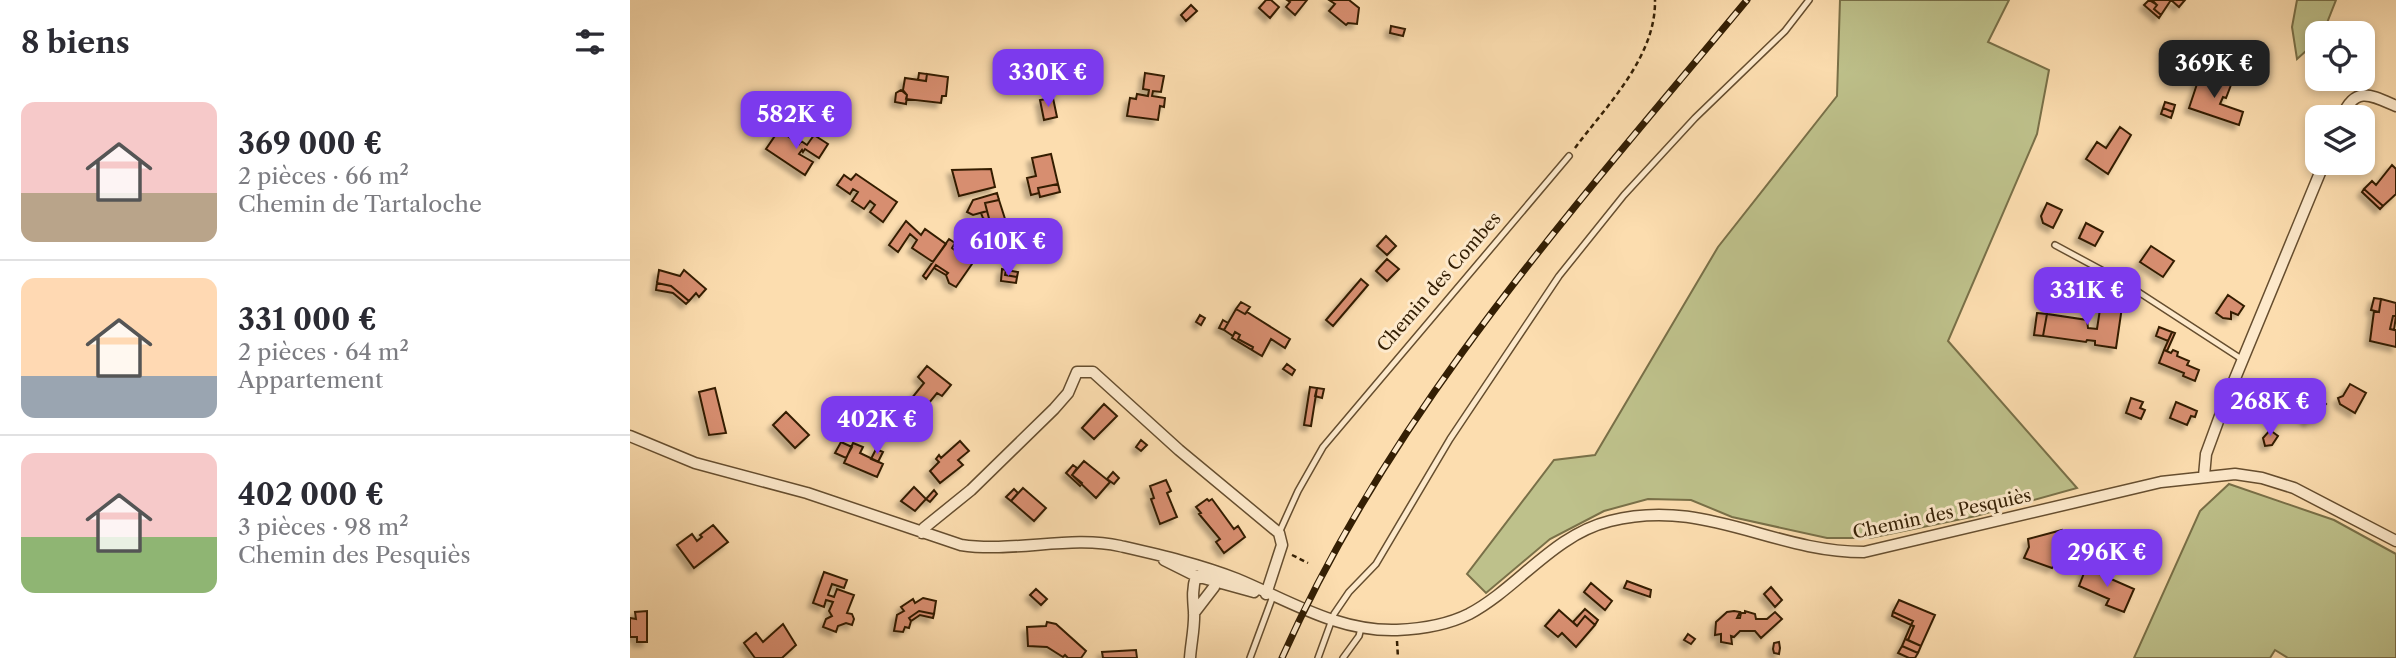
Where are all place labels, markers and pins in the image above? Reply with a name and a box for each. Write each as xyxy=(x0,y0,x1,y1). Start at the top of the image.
pin: 369K € xyxy=(2157,41,2271,100)
pin: 330K € xyxy=(991,50,1105,109)
pin: 582K € xyxy=(739,92,853,151)
pin: 610K € xyxy=(951,218,1065,278)
pin: 331K € xyxy=(2030,268,2144,327)
pin: 268K € xyxy=(2213,378,2327,438)
pin: 402K € xyxy=(820,396,934,456)
pin: 296K € xyxy=(2050,530,2164,589)

